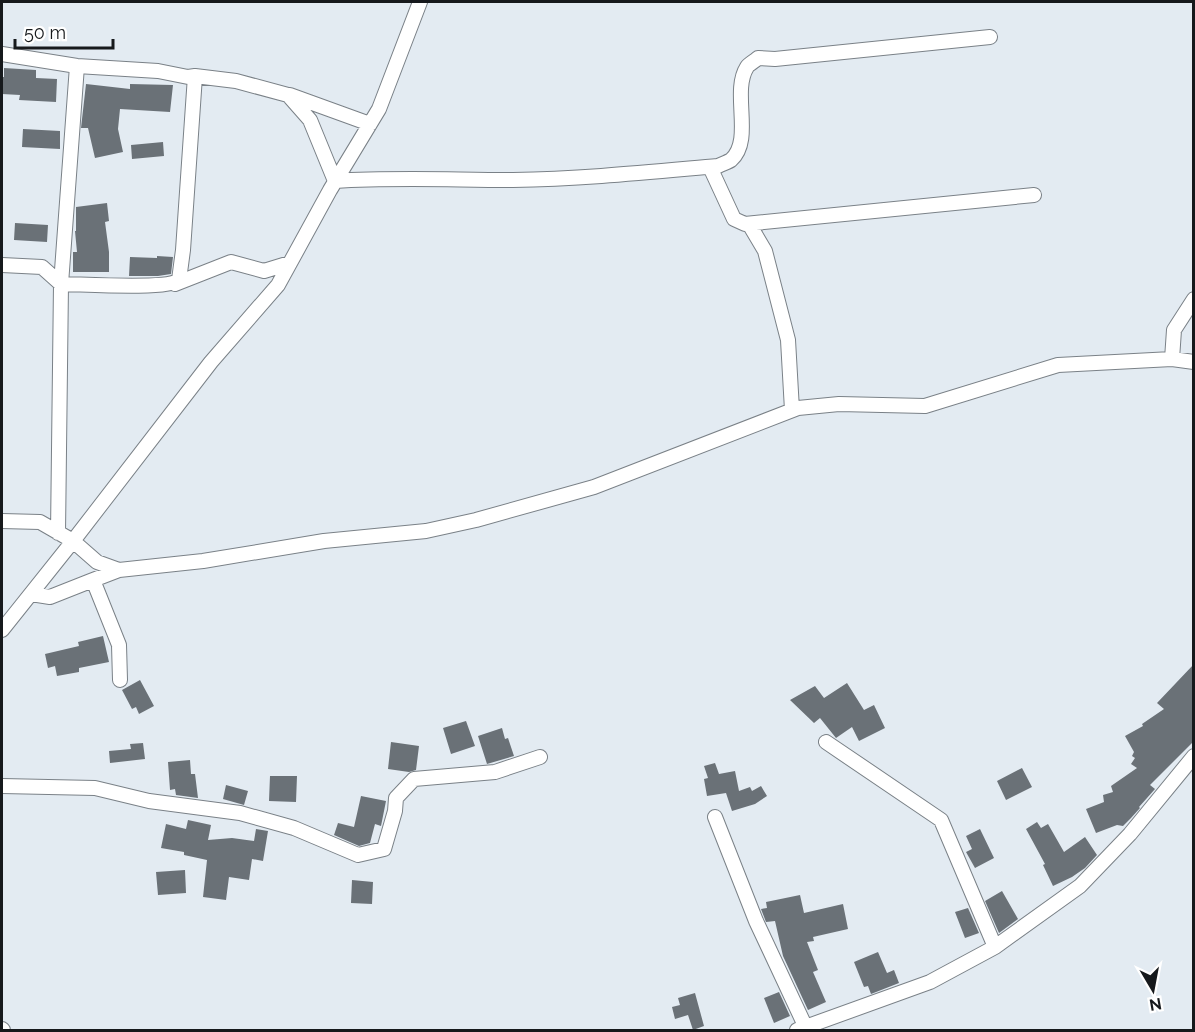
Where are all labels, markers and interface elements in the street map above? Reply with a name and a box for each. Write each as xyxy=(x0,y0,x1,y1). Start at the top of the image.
scale bar xyxy=(15,12,112,50)
text: 50 m xyxy=(24,22,66,43)
north arrow xyxy=(1123,960,1183,1020)
text: N xyxy=(1148,994,1163,1015)

